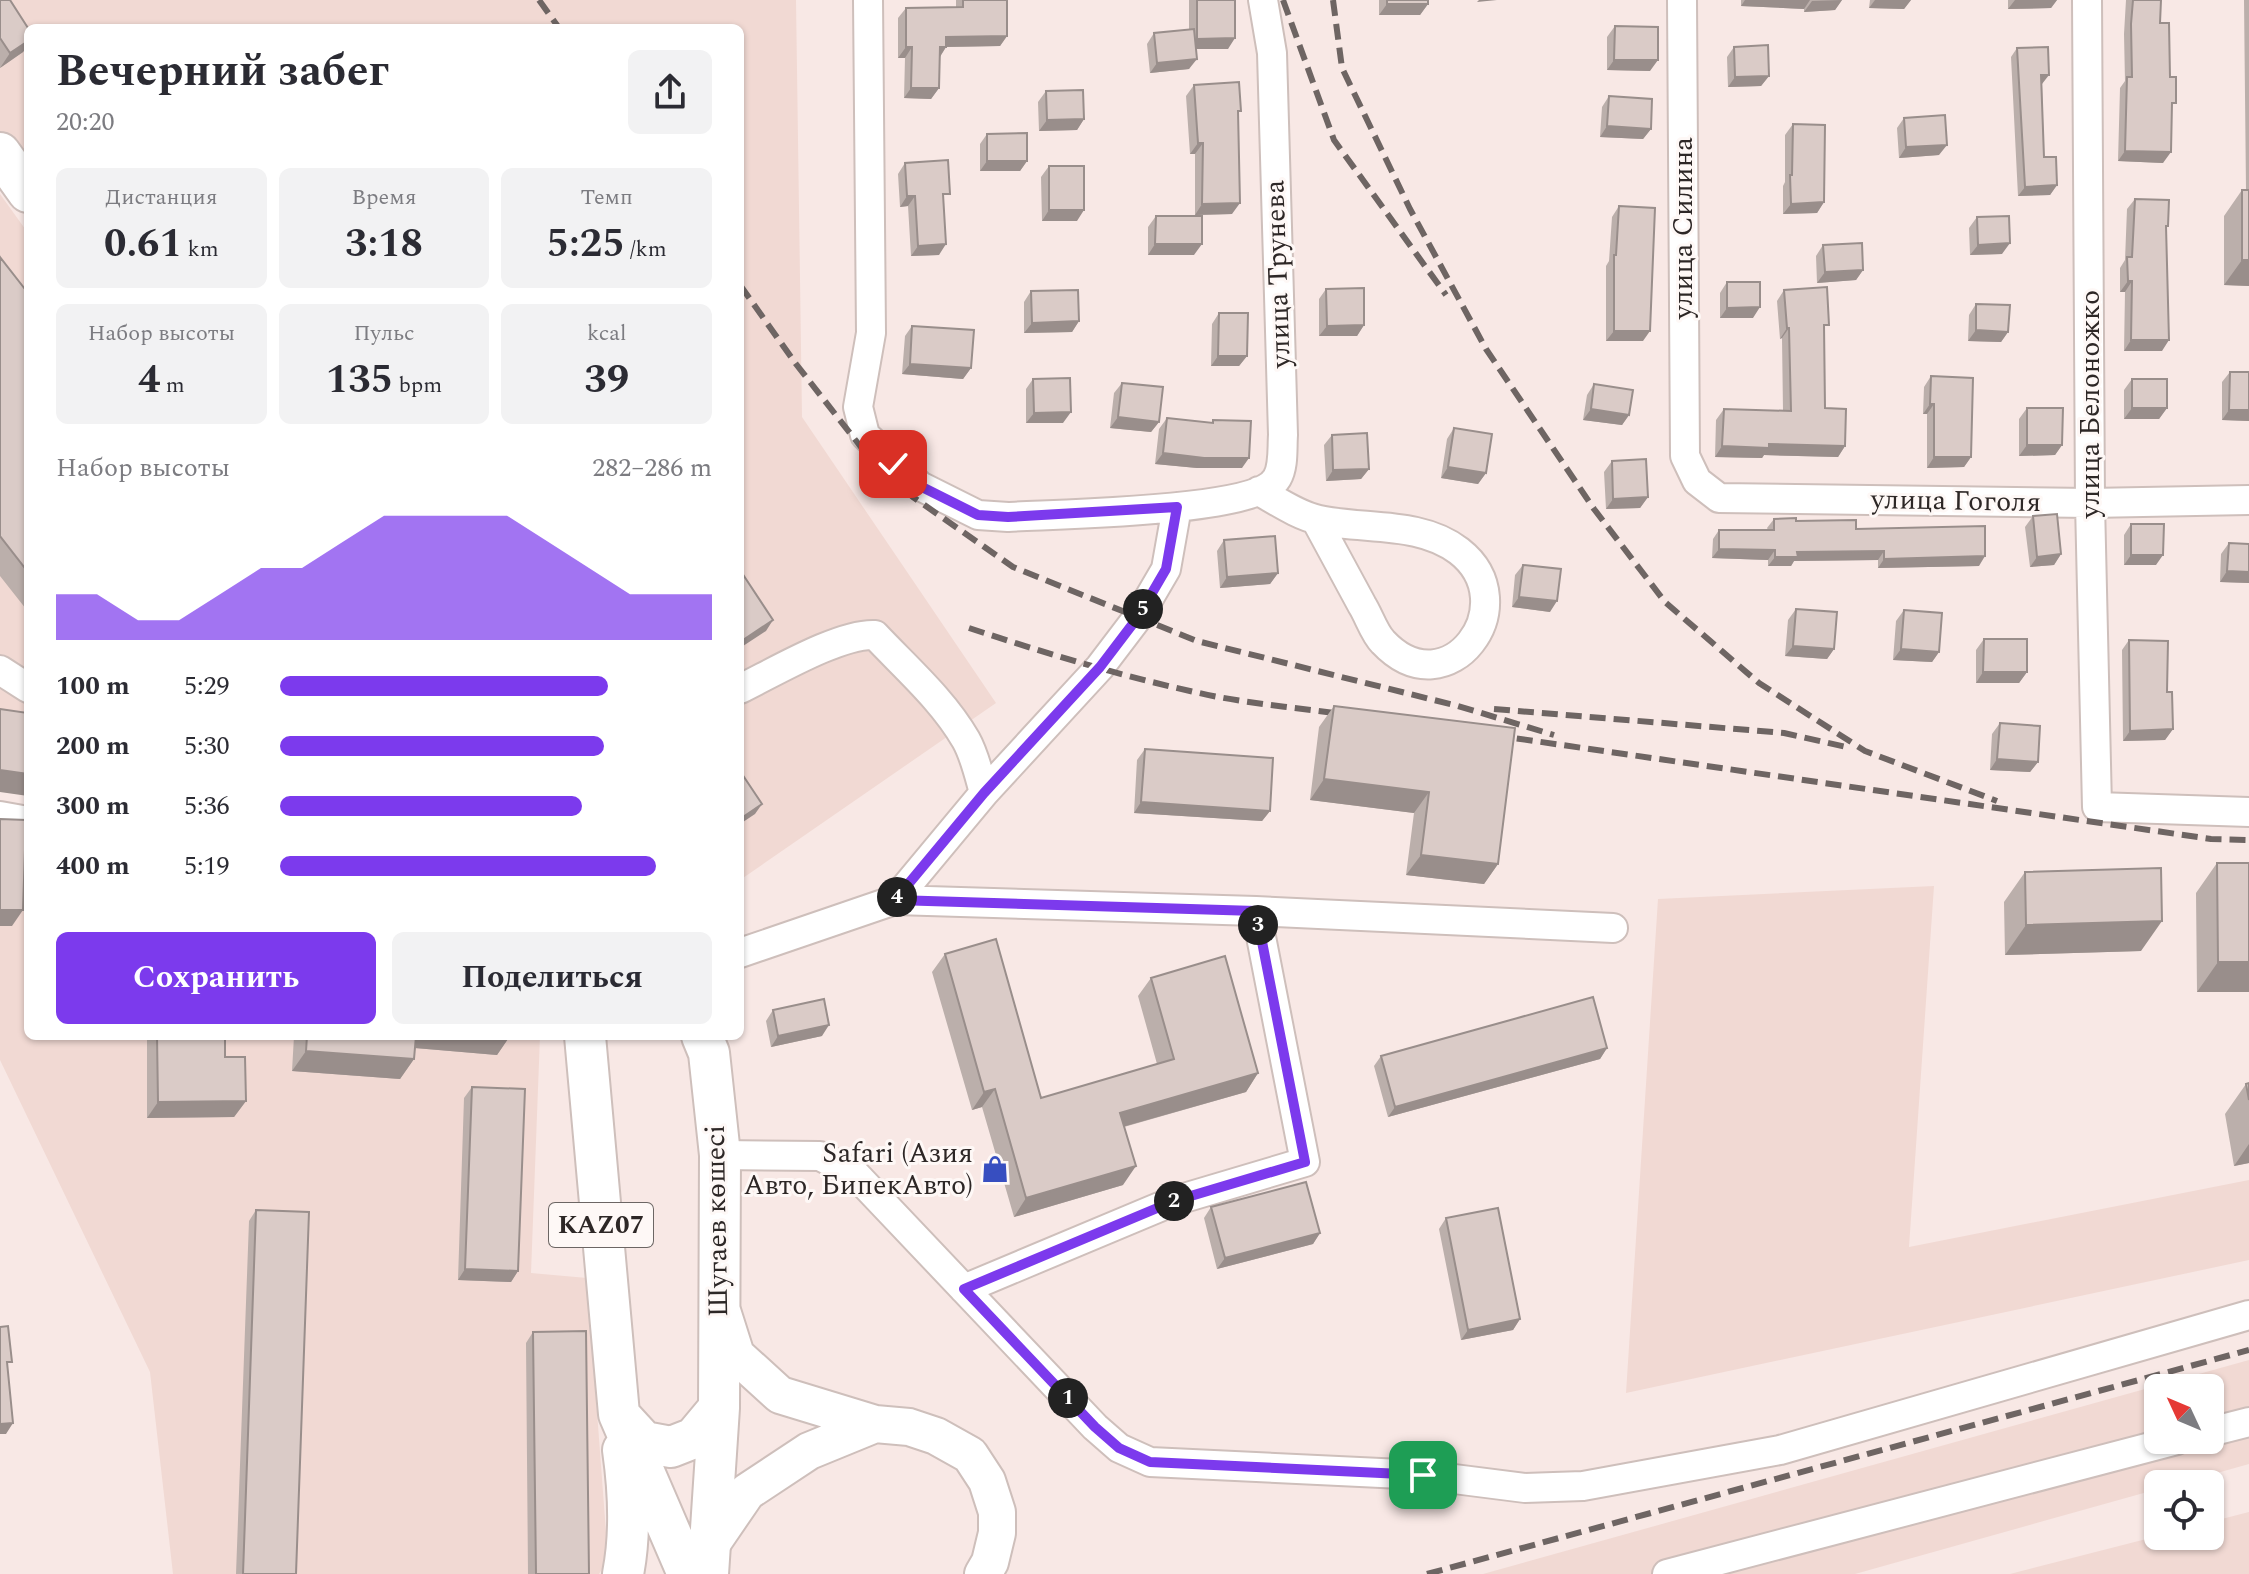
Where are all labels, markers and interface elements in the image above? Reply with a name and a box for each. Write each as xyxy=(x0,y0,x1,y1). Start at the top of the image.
text: Вечерний забег xyxy=(56,38,389,105)
button: share xyxy=(628,50,712,134)
text: 20:20 xyxy=(56,102,115,142)
street label: улица Силина xyxy=(1662,137,1705,320)
street label: улица Трунева xyxy=(1253,179,1303,370)
text: Дистанция xyxy=(105,181,217,214)
text: Время xyxy=(351,181,417,214)
text: Темп xyxy=(580,181,633,214)
text: 0.61 xyxy=(104,214,182,275)
text: 3:18 xyxy=(345,214,423,275)
text: 5:25 xyxy=(547,214,625,275)
text: km xyxy=(182,233,219,266)
text: /km xyxy=(625,233,667,266)
street label: улица Белоножко xyxy=(2069,290,2112,519)
text: Набор высоты xyxy=(88,317,235,350)
text: Пульс xyxy=(353,317,415,350)
text: kcal xyxy=(587,317,626,350)
text: 4 xyxy=(138,350,160,411)
text: 135 xyxy=(326,350,393,411)
text: 39 xyxy=(584,350,629,411)
text: m xyxy=(160,369,185,402)
text: bpm xyxy=(393,369,442,402)
pin xyxy=(859,430,927,498)
icon: check xyxy=(871,442,915,486)
text: Набор высоты xyxy=(56,448,230,488)
text: 282–286 m xyxy=(592,448,712,488)
street label: улица Гоголя xyxy=(1869,478,2042,524)
pin: 5 xyxy=(1123,589,1163,629)
text: 5 xyxy=(1137,592,1149,625)
text: 100 m xyxy=(56,666,130,706)
text: 5:29 xyxy=(184,666,230,706)
text: 200 m xyxy=(56,726,130,766)
text: 5:30 xyxy=(184,726,230,766)
text: 300 m xyxy=(56,786,130,826)
text: 5:36 xyxy=(184,786,230,826)
text: 400 m xyxy=(56,846,130,886)
text: 5:19 xyxy=(184,846,230,886)
pin: 4 xyxy=(877,877,917,917)
text: 4 xyxy=(891,880,903,913)
pin: 3 xyxy=(1238,905,1278,945)
text: 3 xyxy=(1252,908,1264,941)
button: Сохранить xyxy=(56,932,376,1024)
button: Поделиться xyxy=(392,932,712,1024)
street label: Шугаев көшесі xyxy=(694,1124,740,1318)
place label: Safari (Азия Авто, БипекАвто) xyxy=(743,1132,973,1207)
shop icon: Safari (Азия Авто, БипекАвто) xyxy=(980,1154,1010,1184)
pin: 2 xyxy=(1154,1181,1194,1221)
text: 2 xyxy=(1168,1184,1180,1217)
road number: KAZ07 xyxy=(549,1203,653,1247)
north arrow xyxy=(2144,1374,2224,1454)
map controls xyxy=(2144,1374,2224,1550)
pin: 1 xyxy=(1048,1378,1088,1418)
text: 1 xyxy=(1062,1381,1074,1414)
pin xyxy=(1389,1441,1457,1509)
icon: arrive xyxy=(1401,1453,1445,1497)
button: locate xyxy=(2144,1470,2224,1550)

